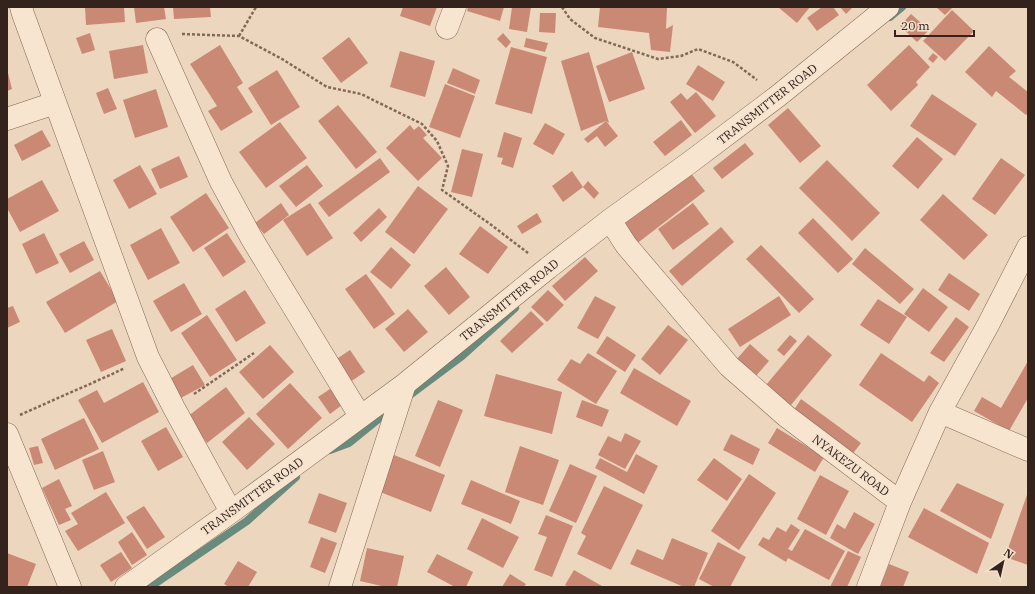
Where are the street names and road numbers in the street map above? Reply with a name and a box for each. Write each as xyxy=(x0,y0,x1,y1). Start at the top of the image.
street label: TRANSMITTER ROAD xyxy=(714,60,820,148)
street label: TRANSMITTER ROAD xyxy=(457,256,561,344)
street label: NYAKEZU ROAD xyxy=(809,431,893,499)
street label: TRANSMITTER ROAD xyxy=(198,454,306,538)

